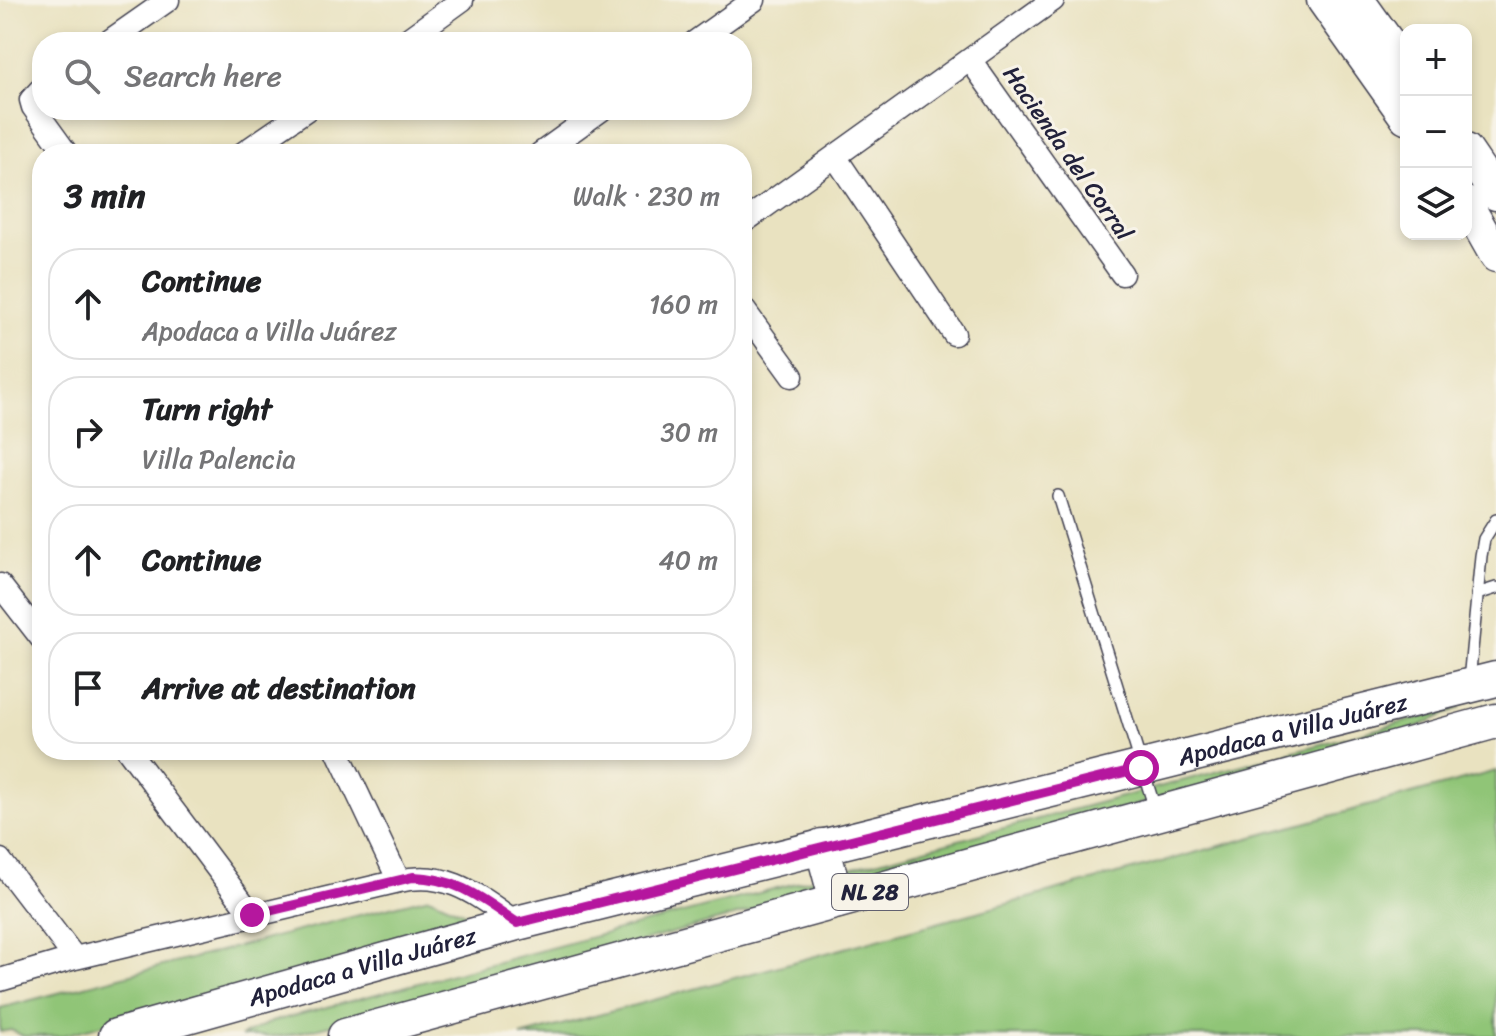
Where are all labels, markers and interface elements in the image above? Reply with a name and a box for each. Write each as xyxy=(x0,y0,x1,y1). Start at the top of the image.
map controls xyxy=(1400,24,1472,240)
button: + xyxy=(1400,24,1472,96)
search box xyxy=(32,32,752,120)
text: Search here xyxy=(124,49,282,103)
icon: search xyxy=(60,54,104,98)
street label: Hacienda del Corral xyxy=(992,56,1145,251)
button: − xyxy=(1400,96,1472,168)
text: 3 min xyxy=(64,166,145,226)
button: layers xyxy=(1400,168,1472,240)
text: Walk · 230 m xyxy=(573,173,720,219)
text: Continue xyxy=(142,254,261,308)
text: 160 m xyxy=(649,281,718,327)
icon: ahead xyxy=(66,282,110,326)
text: Apodaca a Villa Juárez xyxy=(142,308,397,354)
text: Turn right xyxy=(142,382,272,436)
text: 30 m xyxy=(661,409,718,455)
icon: right xyxy=(66,410,110,454)
text: Villa Palencia xyxy=(142,436,296,482)
text: Continue xyxy=(142,533,261,587)
text: 40 m xyxy=(659,537,718,583)
icon: ahead xyxy=(66,538,110,582)
text: Arrive at destination xyxy=(142,661,416,715)
icon: arrive xyxy=(66,666,110,710)
street label: Apodaca a Villa Juárez xyxy=(1172,681,1412,779)
route start xyxy=(1123,750,1159,786)
road number: NL 28 xyxy=(832,874,908,910)
route end xyxy=(234,897,270,933)
street label: Apodaca a Villa Juárez xyxy=(243,914,482,1019)

